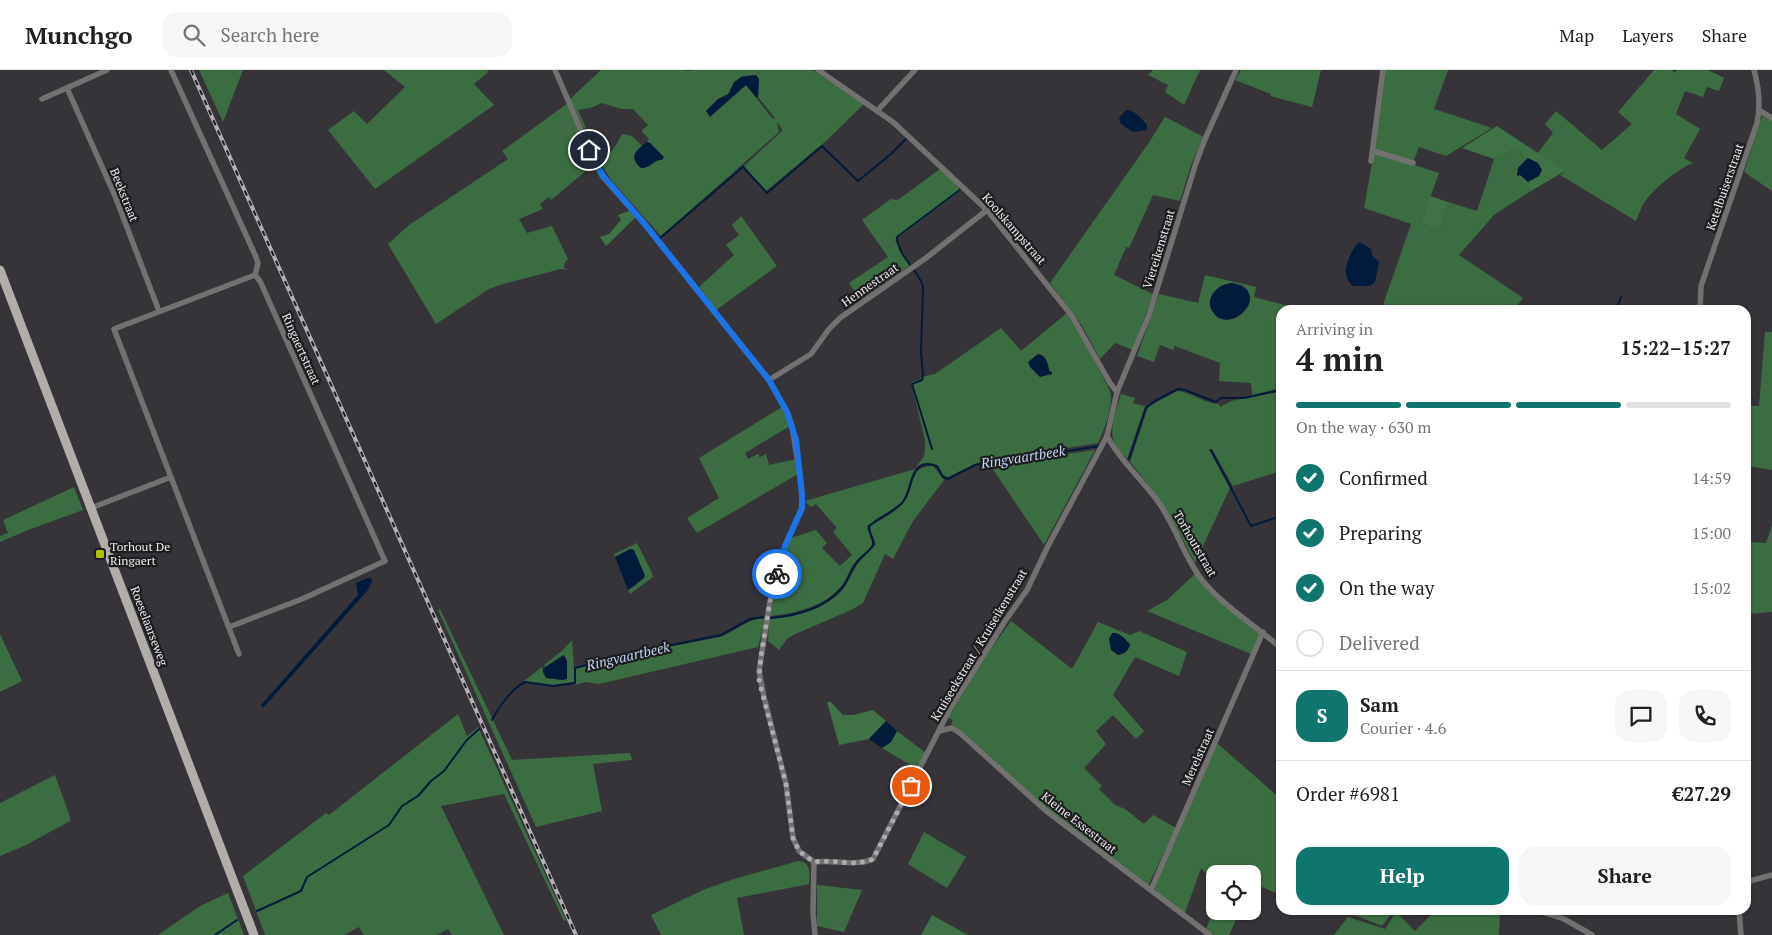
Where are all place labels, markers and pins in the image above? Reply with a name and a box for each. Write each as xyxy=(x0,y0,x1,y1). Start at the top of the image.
pin xyxy=(568,129,610,171)
place label: Torhout De Ringaert xyxy=(110,539,170,568)
marker: Torhout De Ringaert xyxy=(94,548,106,560)
pin xyxy=(890,765,932,807)

